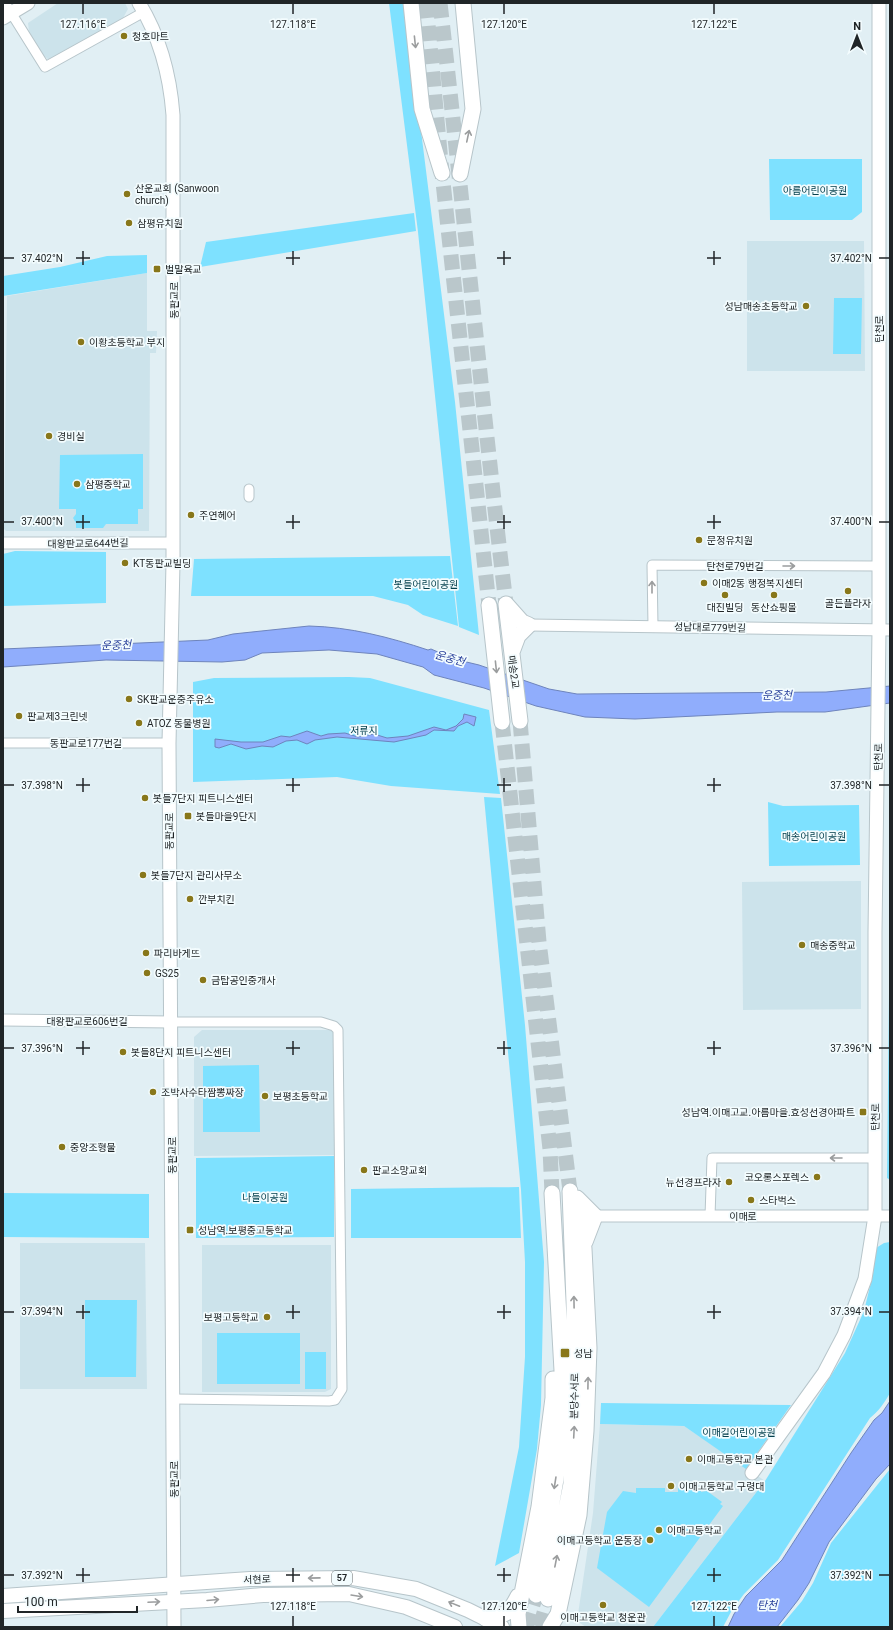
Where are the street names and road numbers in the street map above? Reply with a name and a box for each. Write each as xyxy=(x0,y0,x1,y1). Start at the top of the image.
street label: 동판교로 xyxy=(169,282,180,318)
street label: 탄천로 xyxy=(874,315,885,343)
street label: 대왕판교로644번길 xyxy=(47,537,129,550)
street label: 탄천로79번길 xyxy=(706,561,764,572)
street label: 성남대로779번길 xyxy=(674,621,746,634)
street label: 매송2교 xyxy=(506,655,521,689)
street label: 동판교로177번길 xyxy=(50,738,122,749)
street label: 탄천로 xyxy=(873,743,884,771)
street label: 동판교로 xyxy=(164,813,175,849)
street label: 대왕판교로606번길 xyxy=(46,1016,128,1027)
street label: 탄천로 xyxy=(870,1103,881,1131)
street label: 동판교로 xyxy=(167,1137,178,1173)
street label: 이매로 xyxy=(729,1211,757,1222)
street label: 분당수서로 xyxy=(569,1373,580,1419)
street label: 동판교로 xyxy=(169,1461,180,1497)
road number: 57 xyxy=(332,1571,352,1585)
street label: 서현로 xyxy=(243,1574,271,1585)

